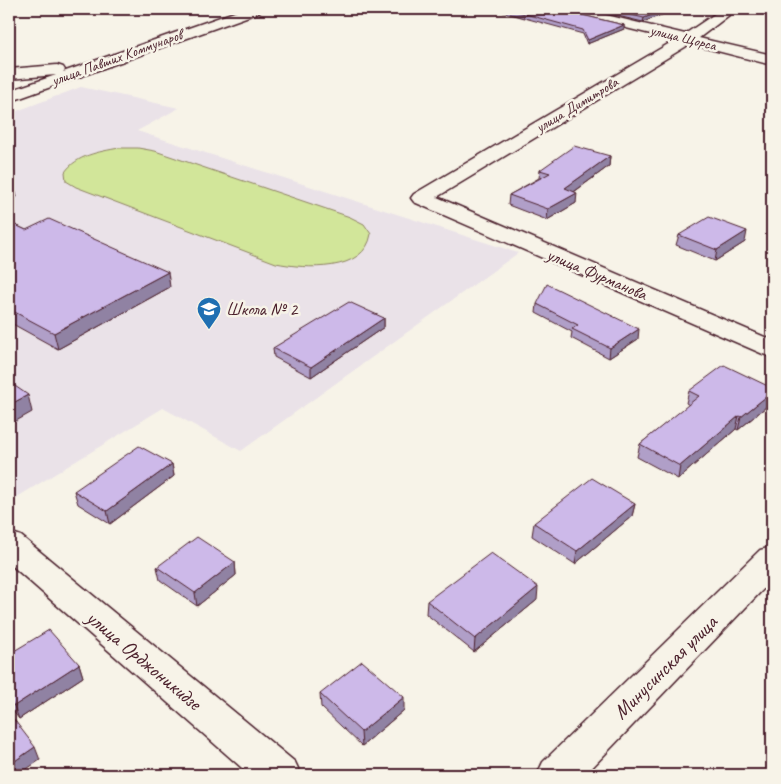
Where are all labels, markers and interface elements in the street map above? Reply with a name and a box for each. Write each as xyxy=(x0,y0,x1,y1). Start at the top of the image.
street label: улица Щорса xyxy=(647,20,719,56)
street label: улица Павших Коммунаров xyxy=(48,24,188,91)
street label: улица Димитрова xyxy=(531,72,623,138)
street label: улица Фурманова xyxy=(543,243,651,305)
school or university icon: Школа № 2 xyxy=(196,296,222,330)
place label: Школа № 2 xyxy=(226,298,299,320)
street label: улица Орджоникидзе xyxy=(80,603,208,717)
street label: Минусинская улица xyxy=(607,608,724,725)

